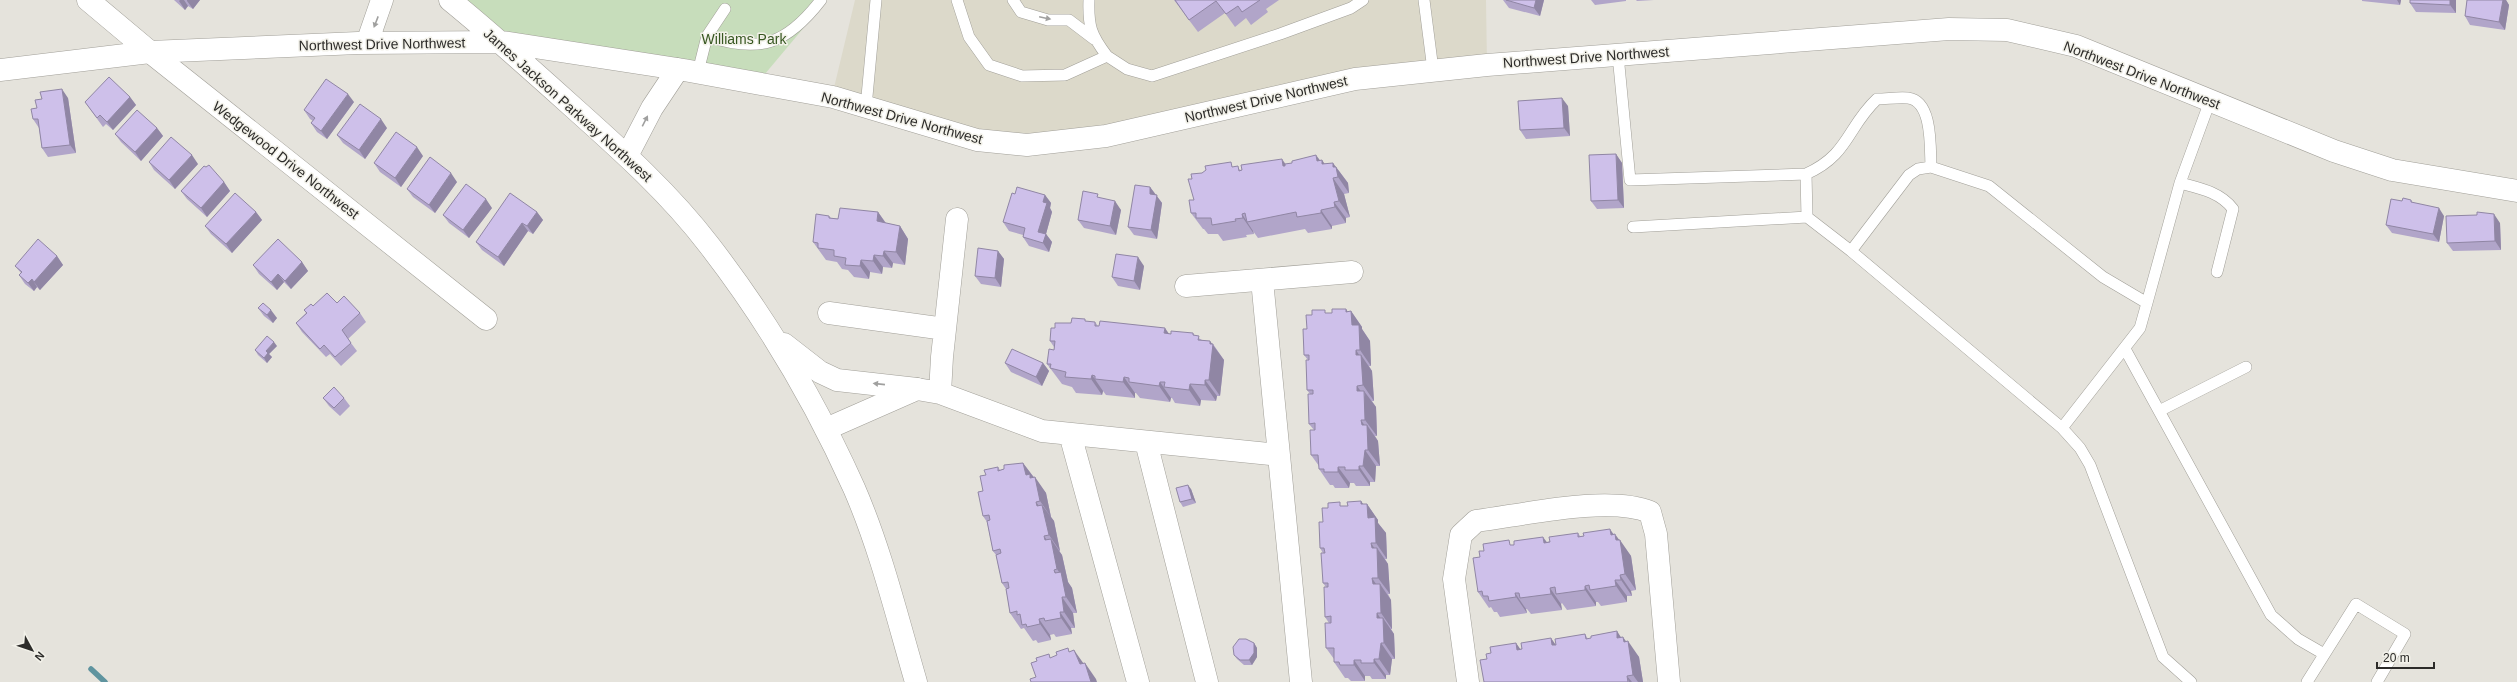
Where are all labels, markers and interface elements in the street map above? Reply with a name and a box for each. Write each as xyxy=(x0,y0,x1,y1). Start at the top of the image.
one-way arrow xyxy=(372,16,378,28)
one-way arrow xyxy=(1039,16,1051,22)
street label: James Jackson Parkway Northwest xyxy=(481,25,656,185)
park label: Williams Park xyxy=(702,31,787,47)
street label: Northwest Drive Northwest xyxy=(299,35,465,53)
street label: Northwest Drive Northwest xyxy=(2061,38,2223,112)
street label: Northwest Drive Northwest xyxy=(1502,43,1670,71)
street label: Northwest Drive Northwest xyxy=(1183,72,1349,126)
street label: Northwest Drive Northwest xyxy=(820,89,985,147)
street label: Wedgewood Drive Northwest xyxy=(210,98,362,222)
one-way arrow xyxy=(642,115,648,127)
one-way arrow xyxy=(873,380,885,387)
north arrow xyxy=(12,630,52,670)
scale bar xyxy=(2377,644,2434,670)
text: N xyxy=(32,650,47,663)
text: 20 m xyxy=(2383,651,2410,665)

